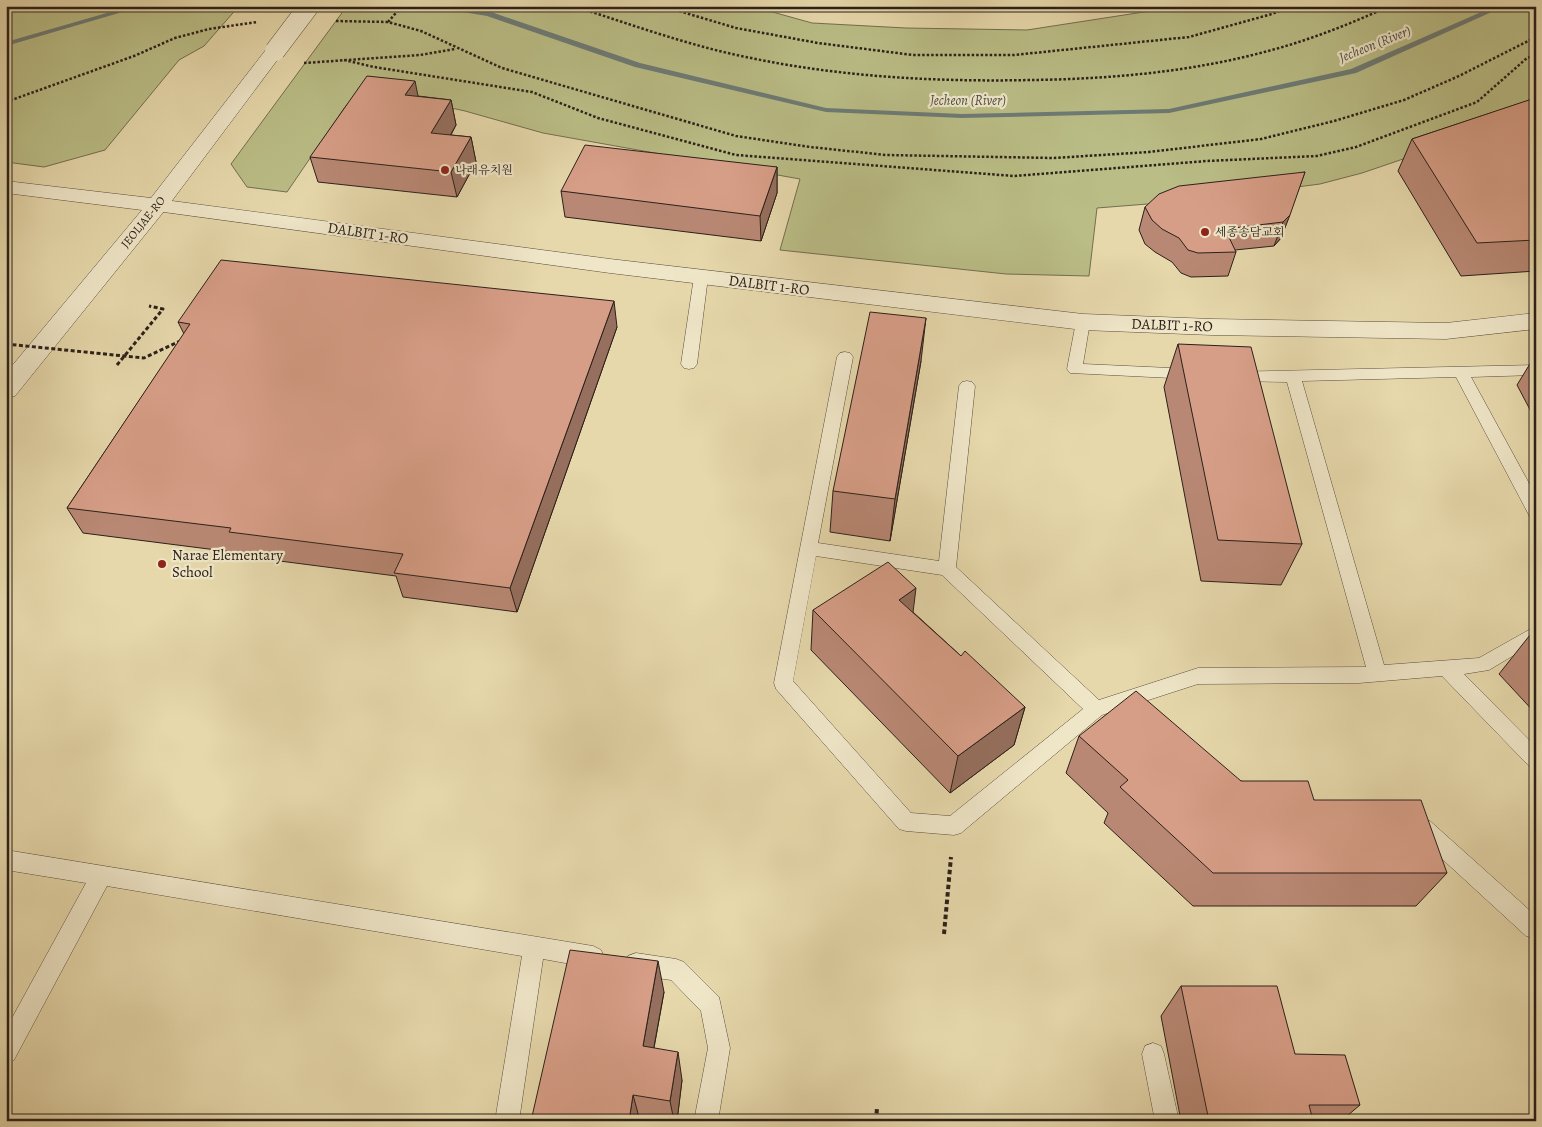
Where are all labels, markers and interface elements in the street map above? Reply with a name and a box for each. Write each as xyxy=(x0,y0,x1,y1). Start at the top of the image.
water label: Jecheon (River) xyxy=(1335,21,1414,67)
water label: Jecheon (River) xyxy=(929,91,1006,110)
place label: 나래유치원 xyxy=(455,162,513,178)
marker: 나래유치원 xyxy=(439,164,451,176)
street label: JEOLJAE-RO xyxy=(117,193,169,251)
street label: DALBIT 1-RO xyxy=(326,217,410,249)
place label: 세종송담교회 xyxy=(1215,224,1285,240)
marker: 세종송담교회 xyxy=(1199,226,1211,238)
street label: DALBIT 1-RO xyxy=(727,270,811,300)
street label: DALBIT 1-RO xyxy=(1131,314,1213,336)
place label: Narae Elementary School xyxy=(172,545,283,582)
marker: Narae Elementary School xyxy=(156,558,168,570)

